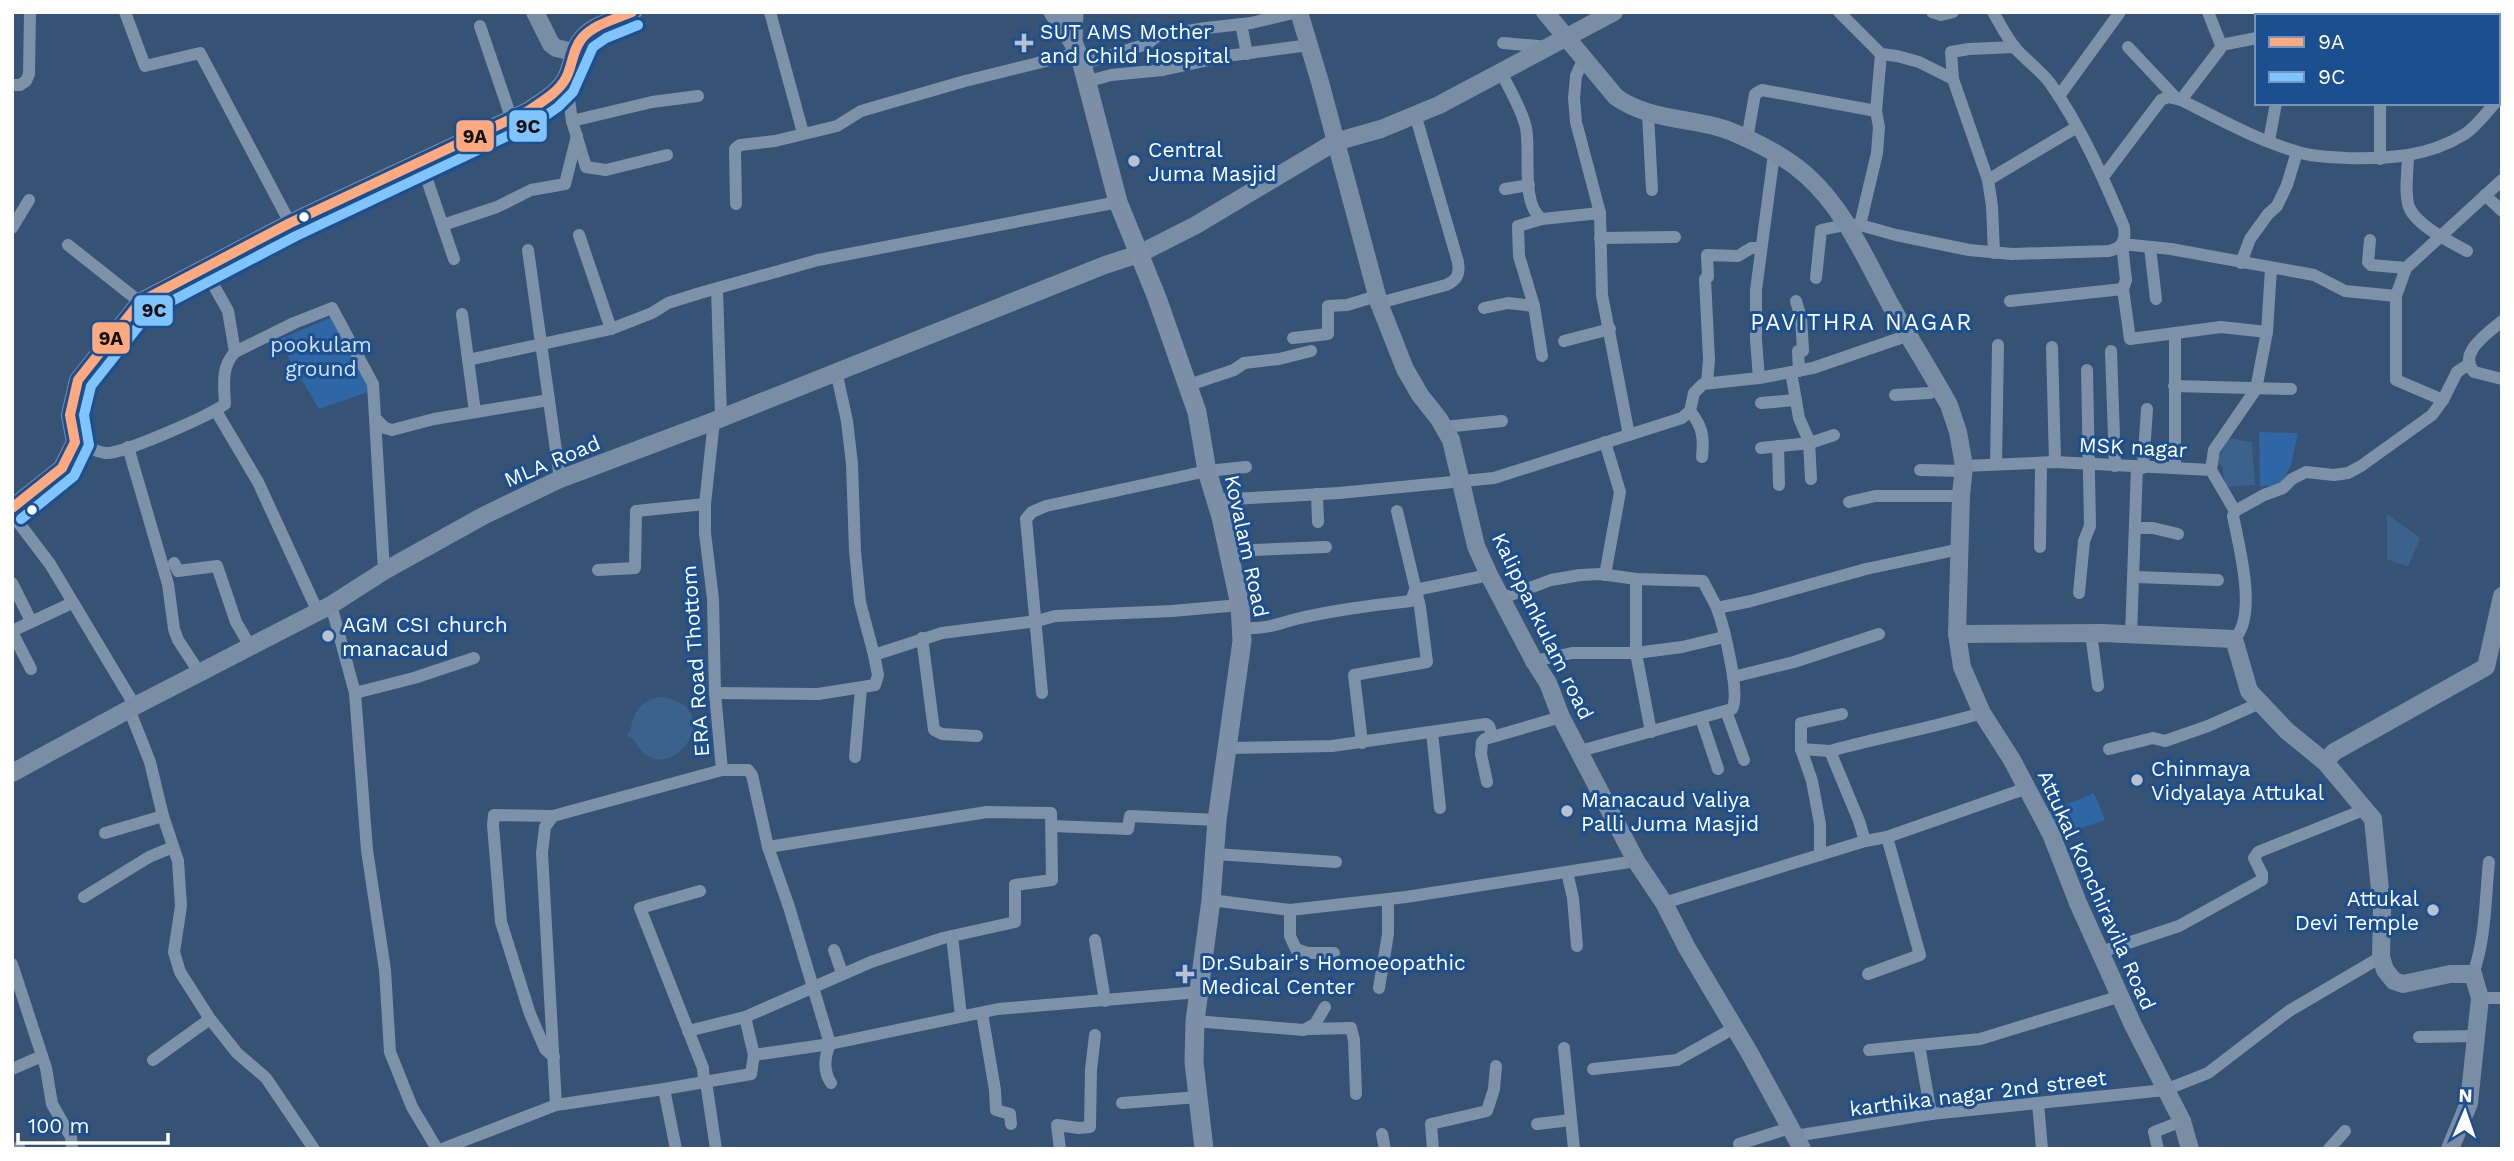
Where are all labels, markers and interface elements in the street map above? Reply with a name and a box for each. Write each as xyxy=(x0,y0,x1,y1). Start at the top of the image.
legend xyxy=(2255,14,2500,105)
place label: SUT AMS Mother and Child Hospital xyxy=(1040,19,1230,68)
text: 9A xyxy=(2318,29,2345,54)
marker: SUT AMS Mother and Child Hospital xyxy=(1014,33,1034,53)
text: 9C xyxy=(2318,64,2345,89)
line badge: 9C xyxy=(508,109,548,143)
text: 9C xyxy=(516,115,540,138)
line badge: 9A xyxy=(455,119,495,153)
text: 9A xyxy=(463,125,487,148)
place label: Central Juma Masjid xyxy=(1148,137,1276,186)
marker: Central Juma Masjid xyxy=(1126,153,1142,169)
unlabelled marker xyxy=(297,210,311,224)
line badge: 9C xyxy=(133,294,174,327)
text: 9C xyxy=(142,299,166,322)
district label: PAVITHRA NAGAR xyxy=(1750,309,1974,336)
line badge: 9A xyxy=(91,321,131,355)
text: 9A xyxy=(99,327,123,350)
park label: pookulam ground xyxy=(270,332,372,381)
street label: MLA Road xyxy=(500,430,604,492)
street label: MSK nagar xyxy=(2078,432,2188,462)
street label: Kovalam Road xyxy=(1220,473,1274,619)
unlabelled marker xyxy=(25,503,39,517)
street label: Kalippankulam road xyxy=(1487,528,1599,724)
street label: ERA Road Thottom xyxy=(676,564,714,758)
place label: AGM CSI church manacaud xyxy=(342,612,508,661)
marker: AGM CSI church manacaud xyxy=(320,628,336,644)
place label: Chinmaya Vidyalaya Attukal xyxy=(2151,756,2325,805)
street label: Attukal Konchiravila Road xyxy=(2033,766,2161,1014)
marker: Chinmaya Vidyalaya Attukal xyxy=(2129,772,2145,788)
place label: Manacaud Valiya Palli Juma Masjid xyxy=(1581,787,1759,836)
marker: Manacaud Valiya Palli Juma Masjid xyxy=(1559,803,1575,819)
place label: Attukal Devi Temple xyxy=(2295,886,2420,935)
marker: Attukal Devi Temple xyxy=(2425,902,2441,918)
place label: Dr.Subair's Homoeopathic Medical Center xyxy=(1201,950,1466,999)
marker: Dr.Subair's Homoeopathic Medical Center xyxy=(1175,964,1195,984)
street label: karthika nagar 2nd street xyxy=(1848,1065,2108,1121)
north arrow xyxy=(2430,1077,2500,1147)
text: N xyxy=(2458,1084,2473,1107)
scale bar xyxy=(18,1102,168,1146)
text: 100 m xyxy=(28,1113,90,1138)

